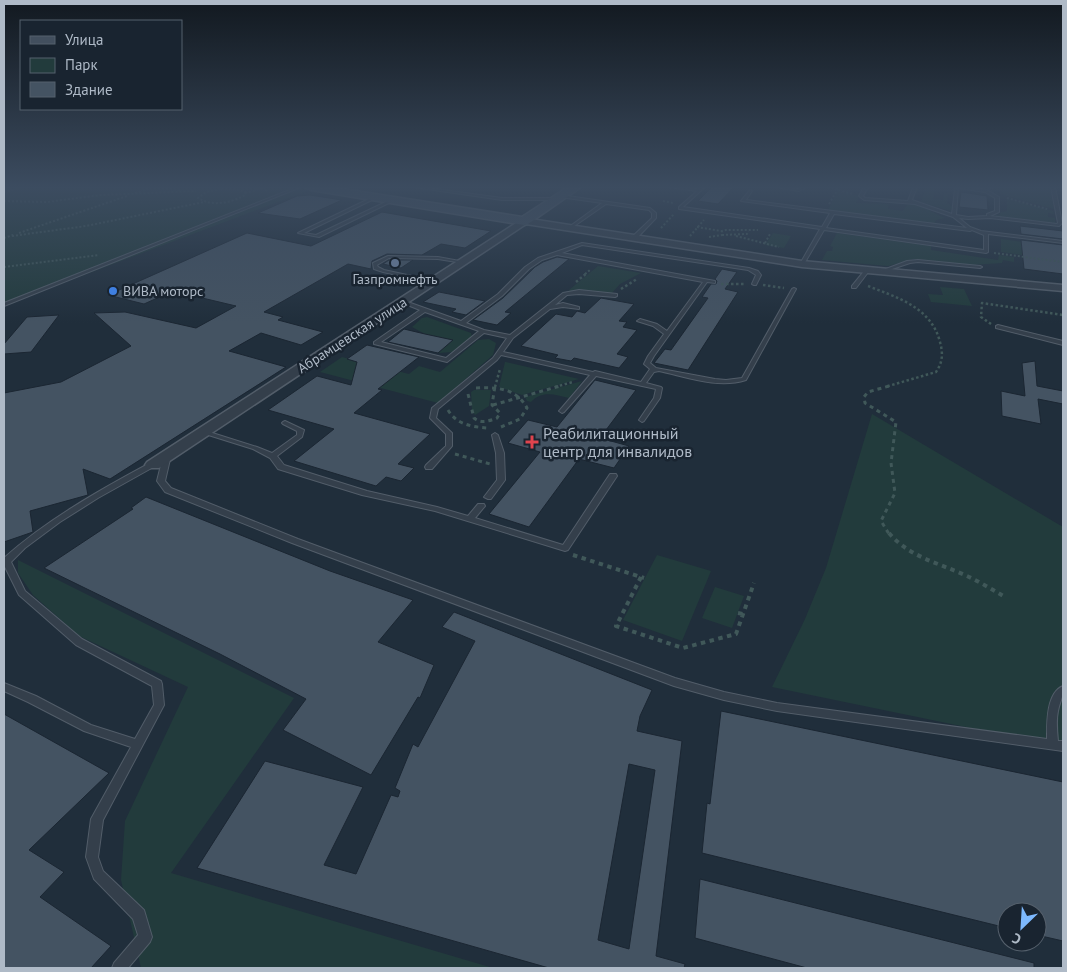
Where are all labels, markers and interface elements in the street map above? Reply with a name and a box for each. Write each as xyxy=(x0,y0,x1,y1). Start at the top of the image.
legend xyxy=(20,20,182,110)
text: Улица xyxy=(65,30,103,49)
text: Парк xyxy=(65,55,98,74)
text: Здание xyxy=(65,80,113,99)
marker: Газпромнефть xyxy=(389,257,401,269)
place label: Газпромнефть xyxy=(352,270,438,288)
place label: ВИВА моторс xyxy=(123,282,203,300)
marker: ВИВА моторс xyxy=(107,285,119,297)
street label: Абрамцевская улица xyxy=(294,293,410,377)
place label: Реабилитационный центр для инвалидов xyxy=(543,423,692,461)
marker: Реабилитационный центр для инвалидов xyxy=(525,435,539,449)
north arrow xyxy=(997,902,1047,952)
text: С xyxy=(1009,929,1024,949)

